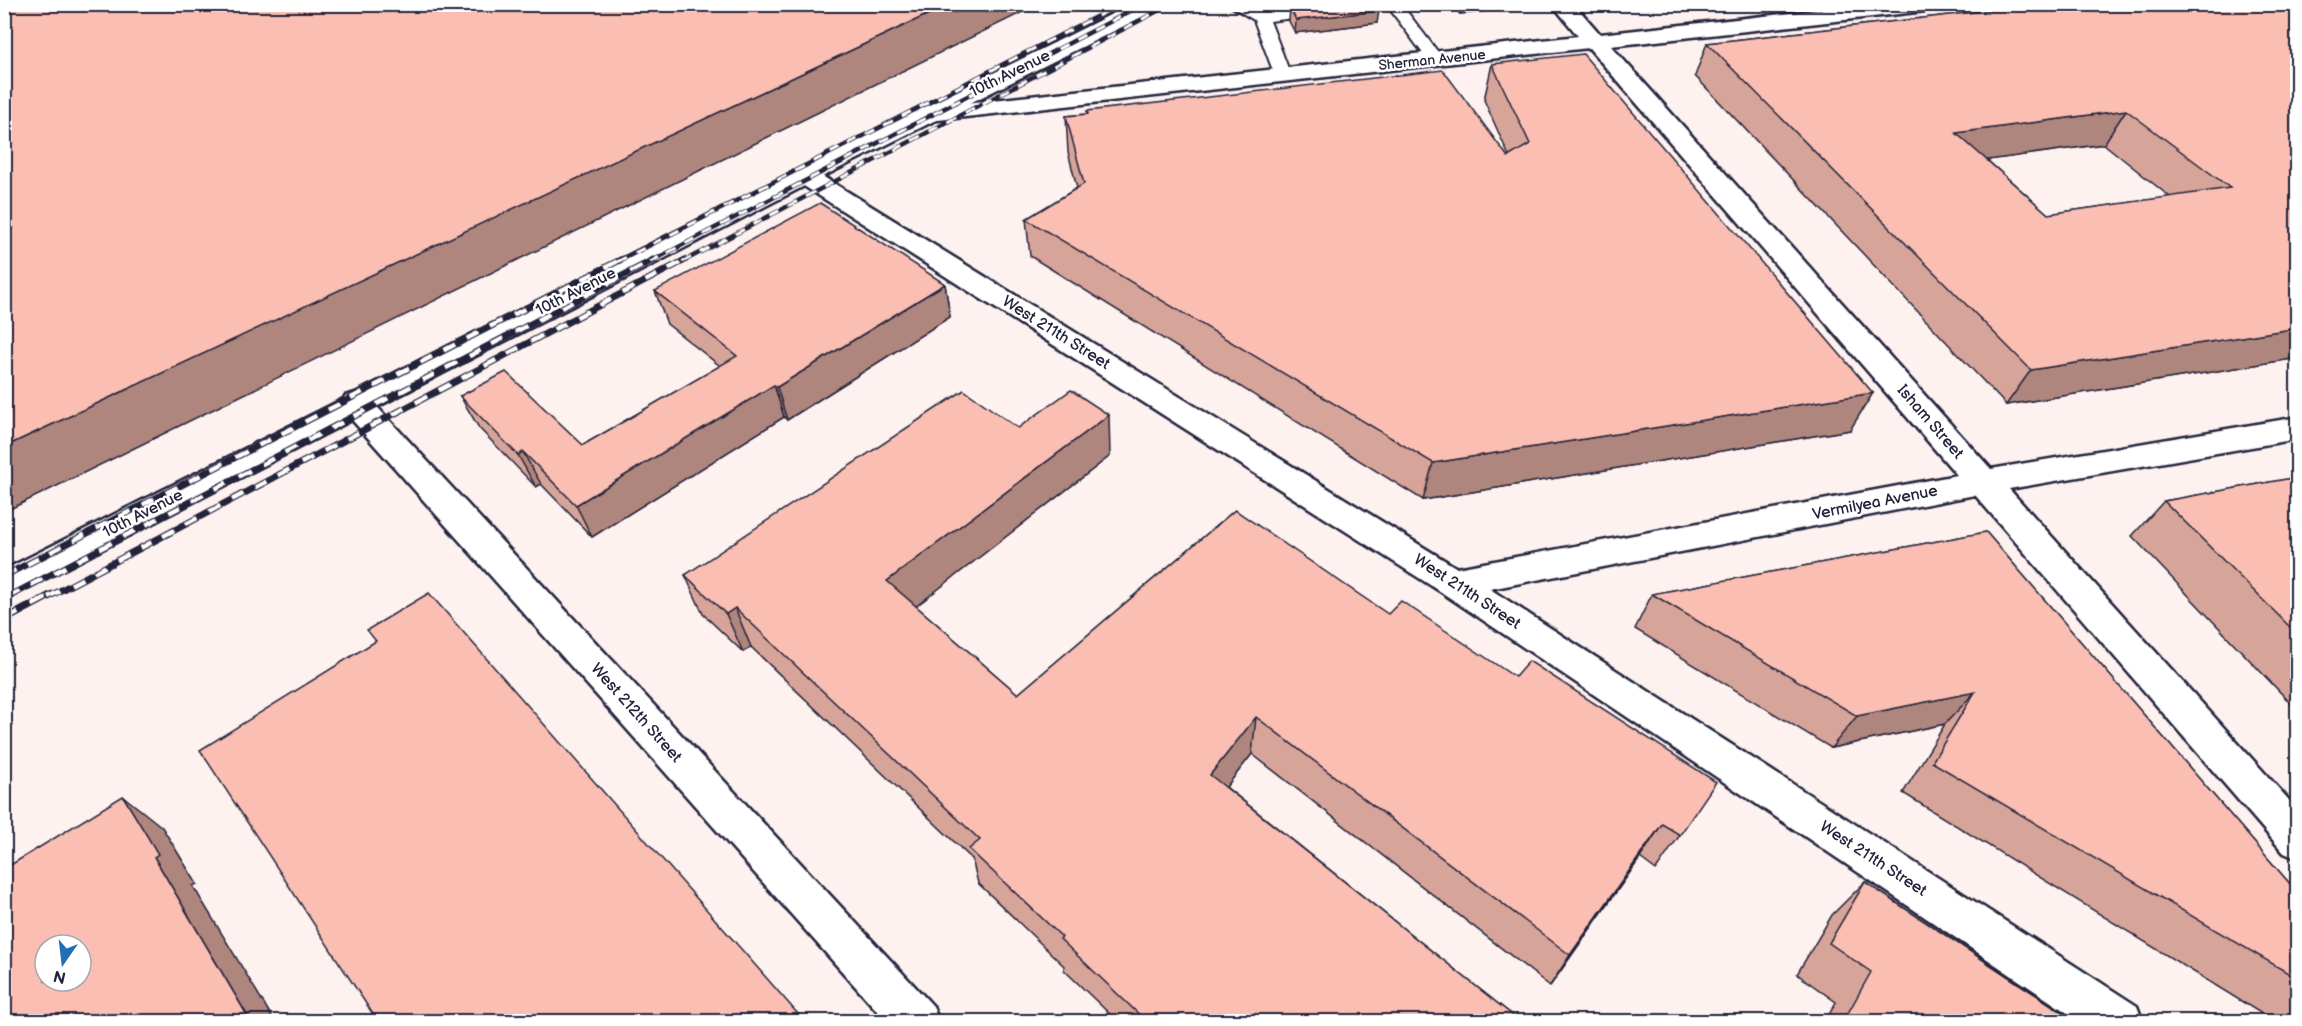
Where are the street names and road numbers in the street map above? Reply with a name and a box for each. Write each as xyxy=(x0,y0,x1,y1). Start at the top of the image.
street label: 10th Avenue xyxy=(967,46,1054,102)
street label: Sherman Avenue xyxy=(1378,46,1486,74)
street label: 10th Avenue xyxy=(533,263,620,320)
street label: West 211th Street xyxy=(999,292,1114,374)
street label: Isham Street xyxy=(1893,381,1967,463)
street label: Vermilyea Avenue xyxy=(1811,481,1940,524)
street label: 10th Avenue xyxy=(100,485,187,542)
street label: West 211th Street xyxy=(1410,550,1524,634)
street label: West 212th Street xyxy=(586,660,686,767)
street label: West 211th Street xyxy=(1816,817,1930,901)

